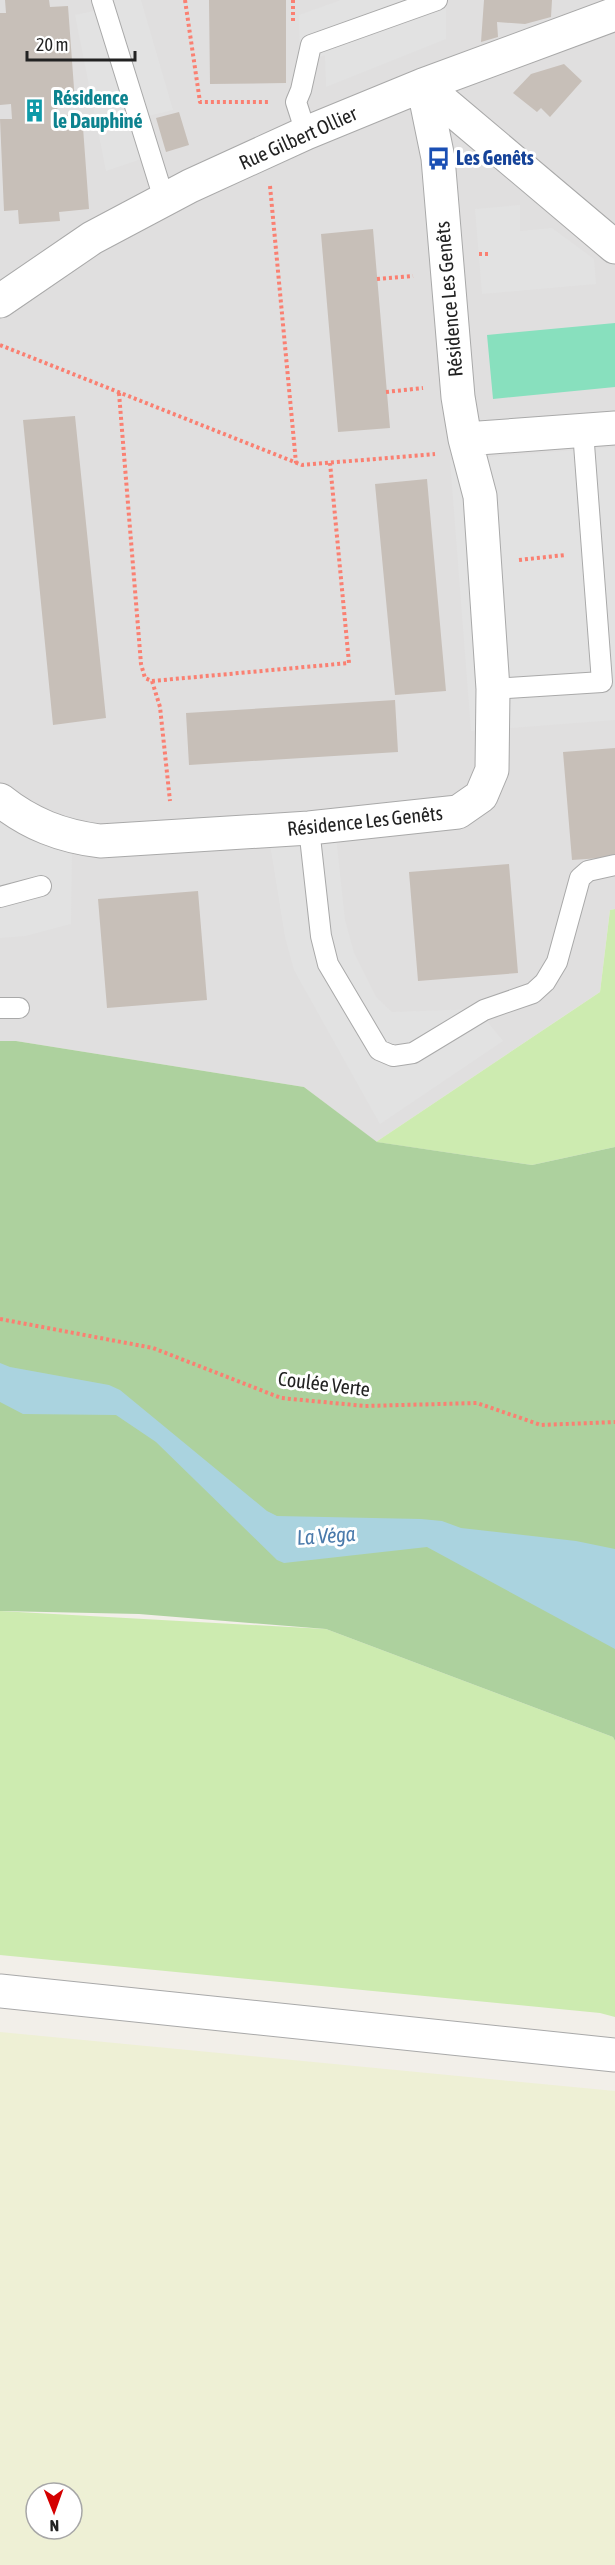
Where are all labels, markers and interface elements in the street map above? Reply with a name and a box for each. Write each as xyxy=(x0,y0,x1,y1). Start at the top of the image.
scale bar xyxy=(27,24,135,62)
text: 20 m xyxy=(36,34,68,55)
place label: Résidence le Dauphiné xyxy=(53,86,143,132)
building icon: Résidence le Dauphiné xyxy=(22,97,48,123)
street label: Rue Gilbert Ollier xyxy=(235,101,361,174)
bus stop icon: Les Genêts xyxy=(425,145,451,171)
place label: Les Genêts xyxy=(456,146,534,169)
street label: Résidence Les Genêts xyxy=(430,220,467,378)
street label: Résidence Les Genêts xyxy=(286,801,444,840)
street label: Coulée Verte xyxy=(277,1366,371,1401)
water label: La Véga xyxy=(296,1521,356,1549)
north arrow xyxy=(24,2481,84,2541)
text: N xyxy=(49,2517,59,2535)

